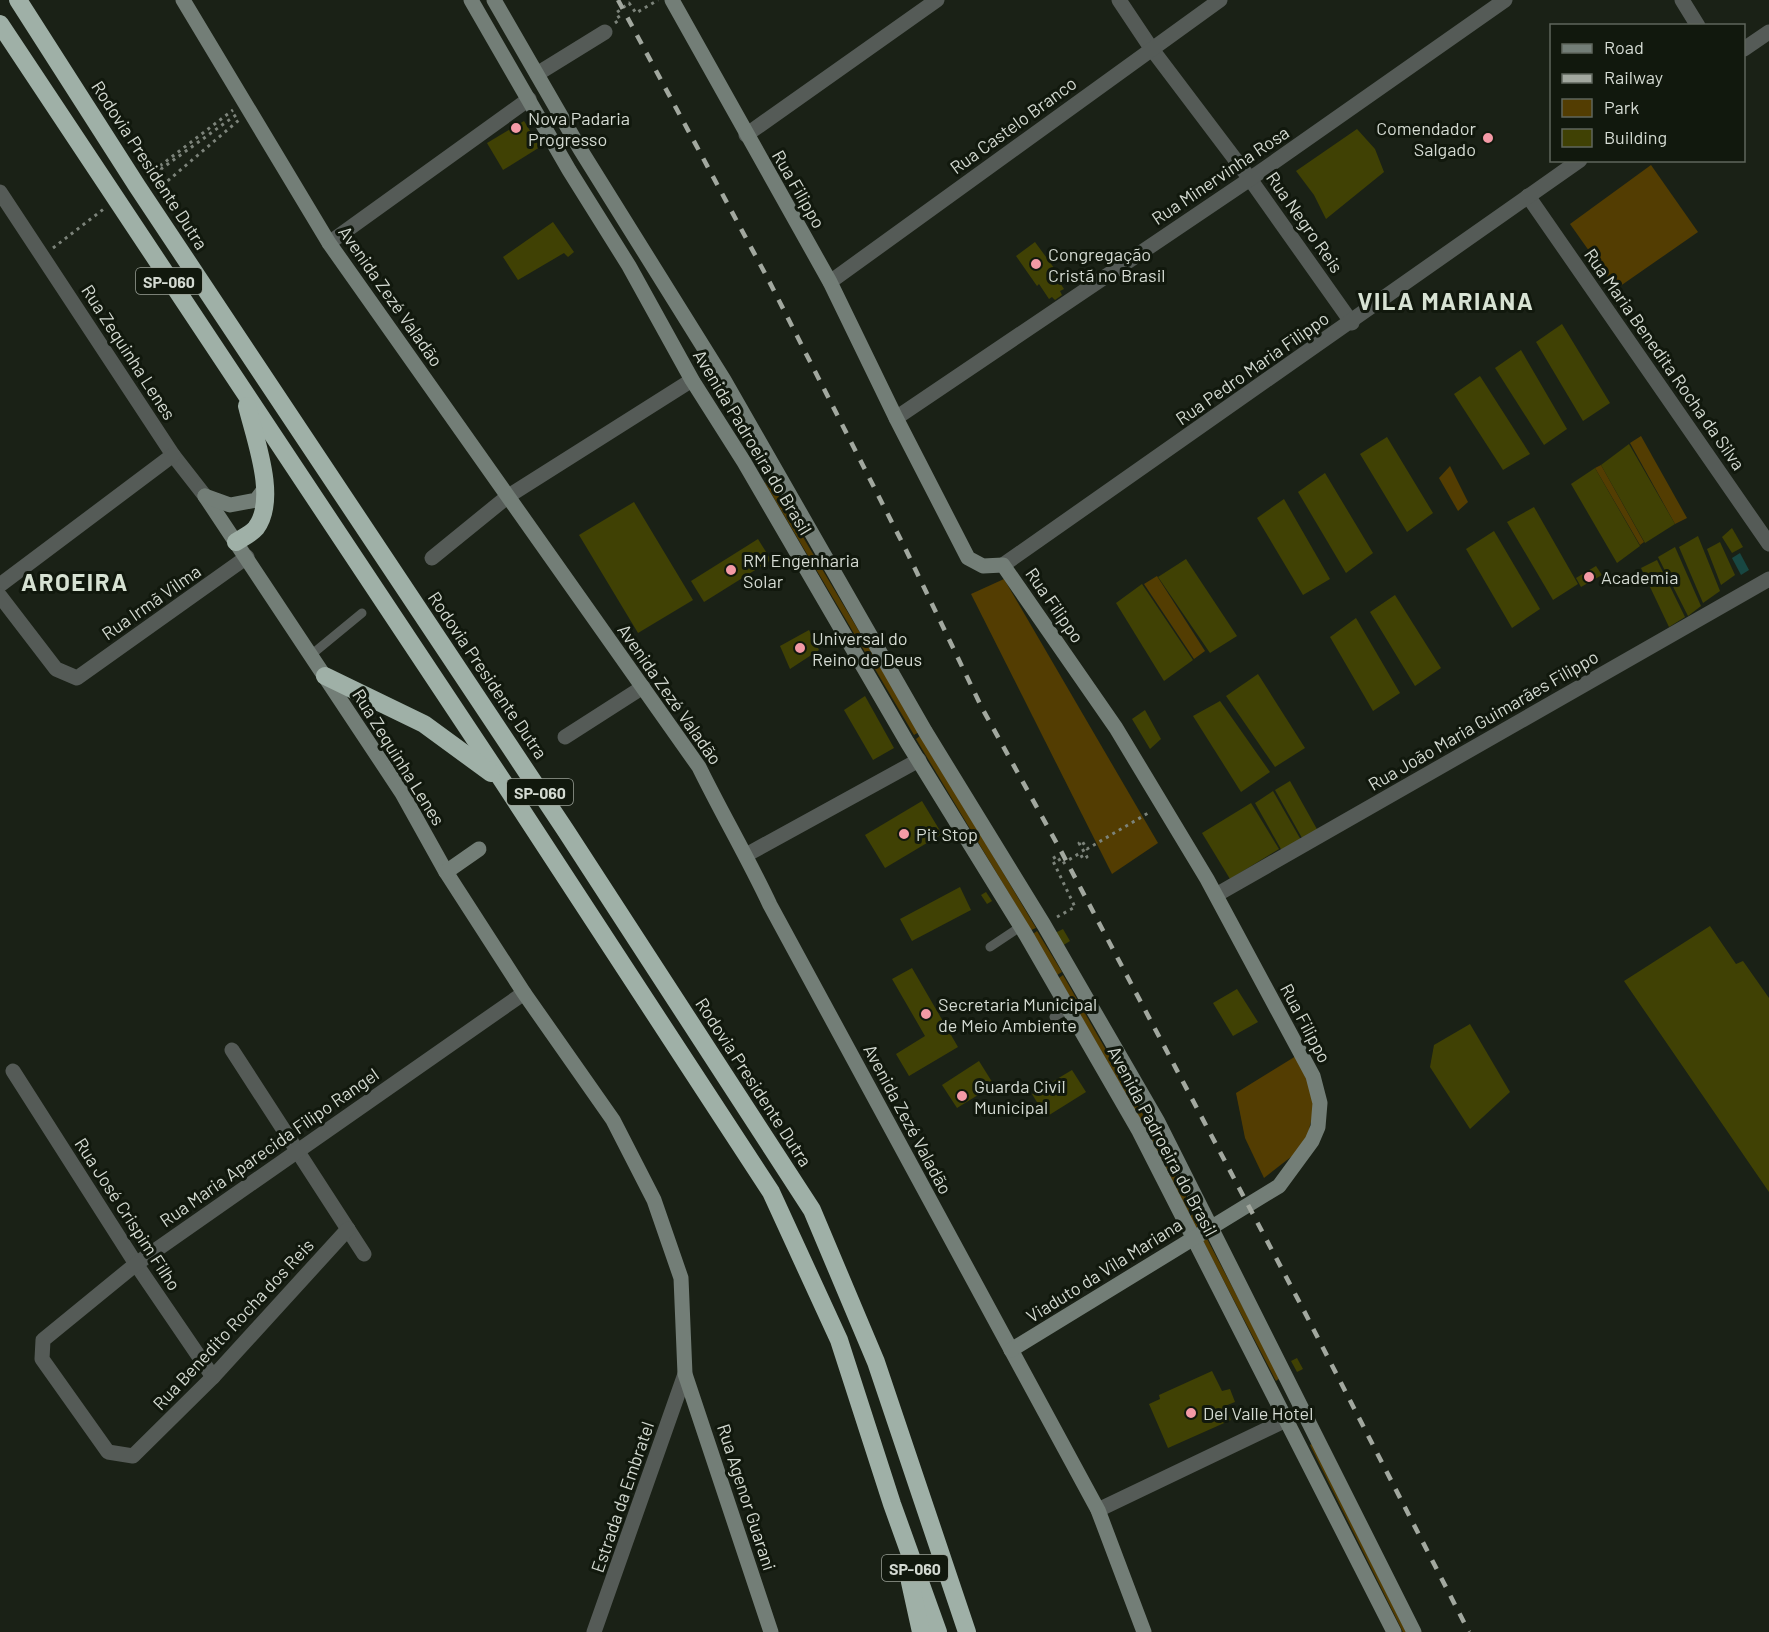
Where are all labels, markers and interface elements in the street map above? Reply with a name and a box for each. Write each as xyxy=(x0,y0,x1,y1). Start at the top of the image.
legend xyxy=(1550,24,1745,162)
text: Road xyxy=(1604,36,1644,58)
text: Railway xyxy=(1604,66,1663,88)
street label: Rua Castelo Branco xyxy=(945,72,1081,178)
street label: Rodovia Presidente Dutra xyxy=(87,76,213,254)
text: Park xyxy=(1604,96,1639,118)
place label: Nova Padaria Progresso xyxy=(528,107,630,150)
place label: Comendador Salgado xyxy=(1376,117,1476,160)
marker: Nova Padaria Progresso xyxy=(509,121,523,135)
street label: Rua Minervinha Rosa xyxy=(1147,121,1293,229)
text: Building xyxy=(1604,126,1667,148)
marker: Comendador Salgado xyxy=(1481,131,1495,145)
street label: Rua Filippo xyxy=(768,146,830,232)
street label: Rua Negro Reis xyxy=(1262,167,1348,277)
street label: Avenida Zezé Valadão xyxy=(334,221,448,371)
place label: Congregação Cristã no Brasil xyxy=(1048,243,1165,286)
street label: Rua Maria Benedita Rocha da Silva xyxy=(1580,244,1750,474)
marker: Congregação Cristã no Brasil xyxy=(1029,257,1043,271)
road number: SP-060 xyxy=(136,268,202,294)
street label: Rua Zequinha Lenes xyxy=(77,280,181,424)
district label: VILA MARIANA xyxy=(1358,286,1534,315)
street label: Rua Pedro Maria Filippo xyxy=(1171,307,1333,429)
street label: Avenida Padroeira do Brasil xyxy=(689,345,817,539)
place label: RM Engenharia Solar xyxy=(743,549,859,592)
street label: Rua Irmã Vilma xyxy=(97,560,205,644)
marker: RM Engenharia Solar xyxy=(724,563,738,577)
street label: Rua Filippo xyxy=(1021,563,1089,647)
place label: Academia xyxy=(1601,566,1678,588)
district label: AROEIRA xyxy=(21,567,129,596)
marker: Academia xyxy=(1582,570,1596,584)
street label: Rodovia Presidente Dutra xyxy=(424,587,552,763)
street label: Avenida Zezé Valadão xyxy=(613,619,727,769)
place label: Universal do Reino de Deus xyxy=(812,627,922,670)
marker: Universal do Reino de Deus xyxy=(793,641,807,655)
street label: Rua João Maria Guimarães Filippo xyxy=(1364,645,1602,795)
street label: Rua Zequinha Lenes xyxy=(348,685,450,829)
road number: SP-060 xyxy=(507,779,573,805)
place label: Pit Stop xyxy=(916,823,978,845)
marker: Pit Stop xyxy=(897,827,911,841)
street label: Rua Filippo xyxy=(1276,980,1336,1066)
street label: Rodovia Presidente Dutra xyxy=(691,993,817,1171)
place label: Secretaria Municipal de Meio Ambiente xyxy=(938,993,1097,1036)
marker: Secretaria Municipal de Meio Ambiente xyxy=(919,1007,933,1021)
street label: Avenida Zezé Valadão xyxy=(859,1040,957,1198)
street label: Avenida Padroeira do Brasil xyxy=(1103,1042,1223,1240)
street label: Rua Maria Aparecida Filipo Rangel xyxy=(155,1063,383,1231)
place label: Guarda Civil Municipal xyxy=(974,1075,1066,1118)
marker: Guarda Civil Municipal xyxy=(955,1089,969,1103)
street label: Rua José Crispim Filho xyxy=(70,1134,186,1294)
street label: Viaduto da Vila Mariana xyxy=(1022,1213,1186,1327)
street label: Rua Benedito Rocha dos Reis xyxy=(148,1234,318,1414)
place label: Del Valle Hotel xyxy=(1203,1402,1313,1424)
marker: Del Valle Hotel xyxy=(1184,1406,1198,1420)
street label: Estrada da Embratel xyxy=(586,1419,658,1575)
street label: Rua Agenor Guarani xyxy=(713,1421,781,1573)
road number: SP-060 xyxy=(882,1555,948,1581)

